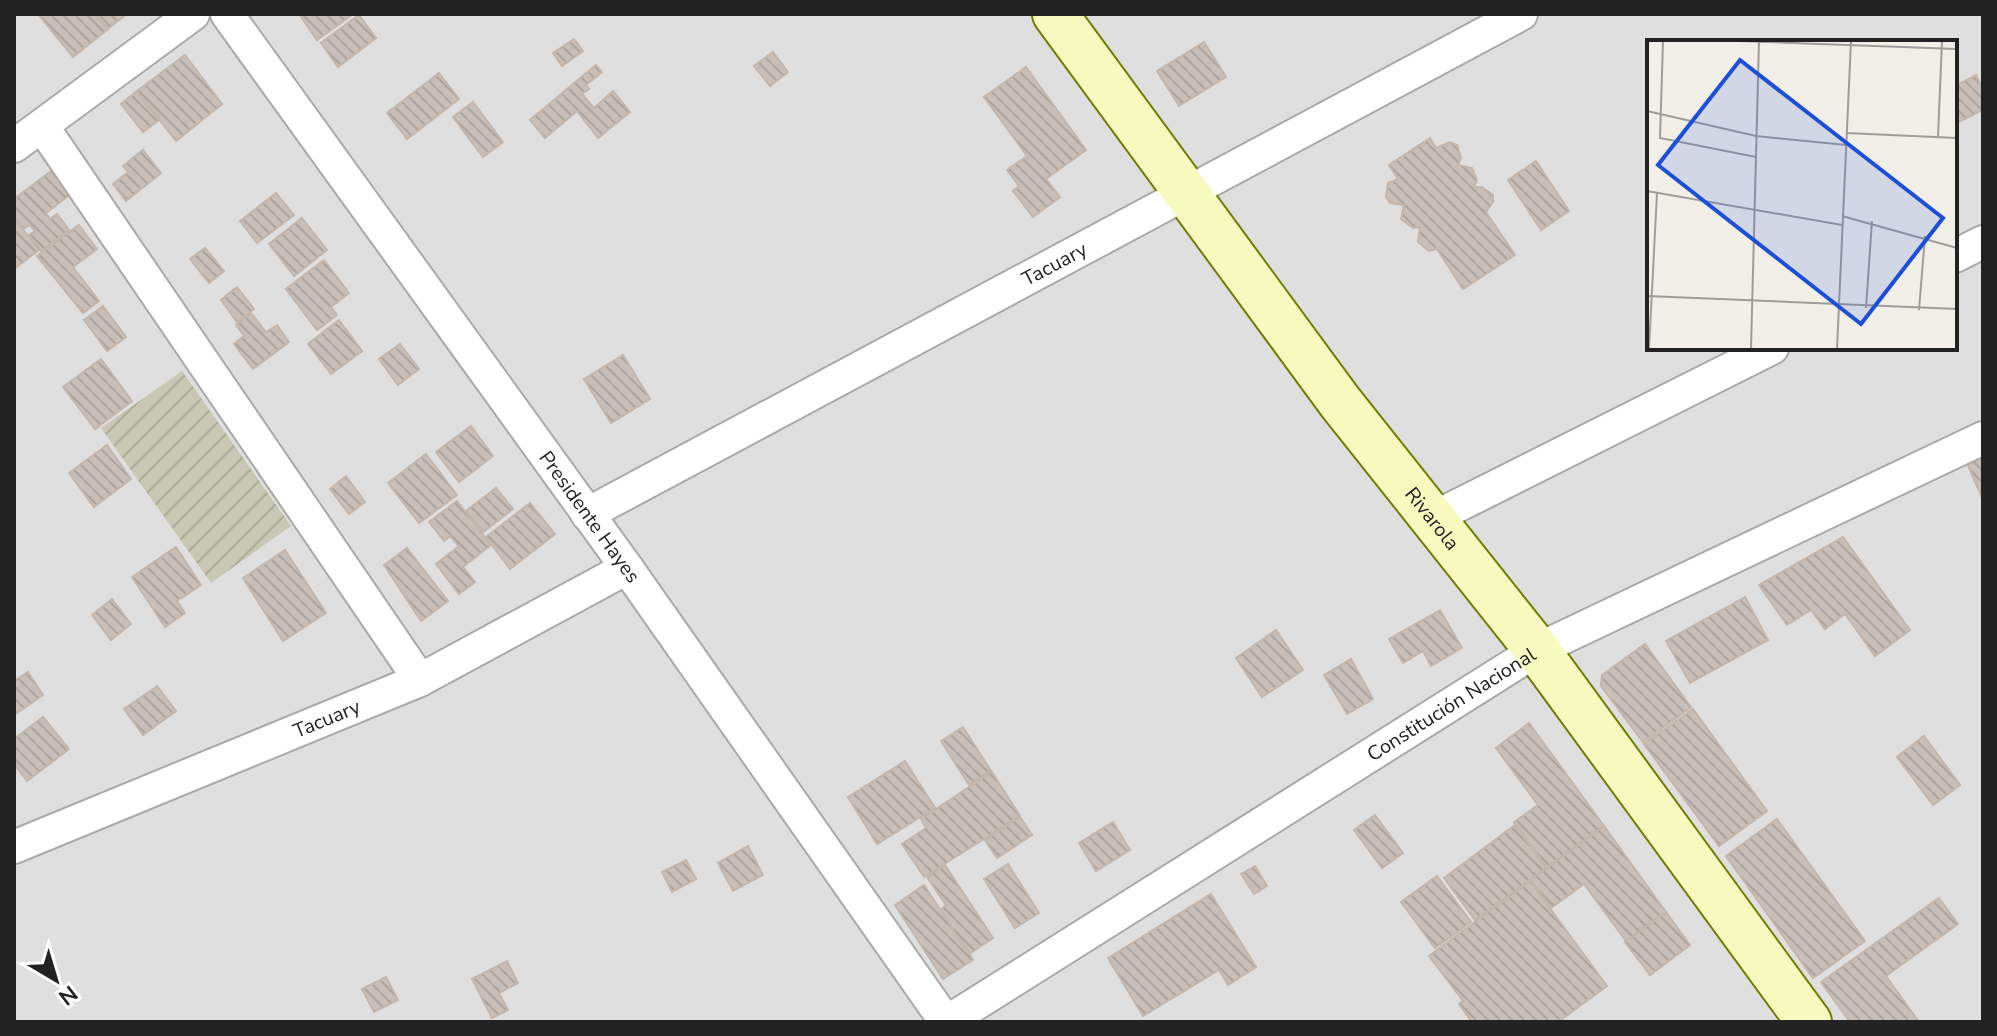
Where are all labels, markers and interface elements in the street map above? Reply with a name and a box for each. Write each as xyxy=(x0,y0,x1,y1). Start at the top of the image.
inset map xyxy=(1647,40,1957,350)
street label: Tacuary xyxy=(1017,235,1092,293)
street label: Presidente Hayes xyxy=(533,445,646,588)
street label: Rivarola xyxy=(1399,481,1465,556)
street label: Constitución Nacional xyxy=(1362,641,1541,768)
street label: Tacuary xyxy=(289,693,365,745)
north arrow xyxy=(16,940,96,1020)
text: N xyxy=(52,978,83,1012)

